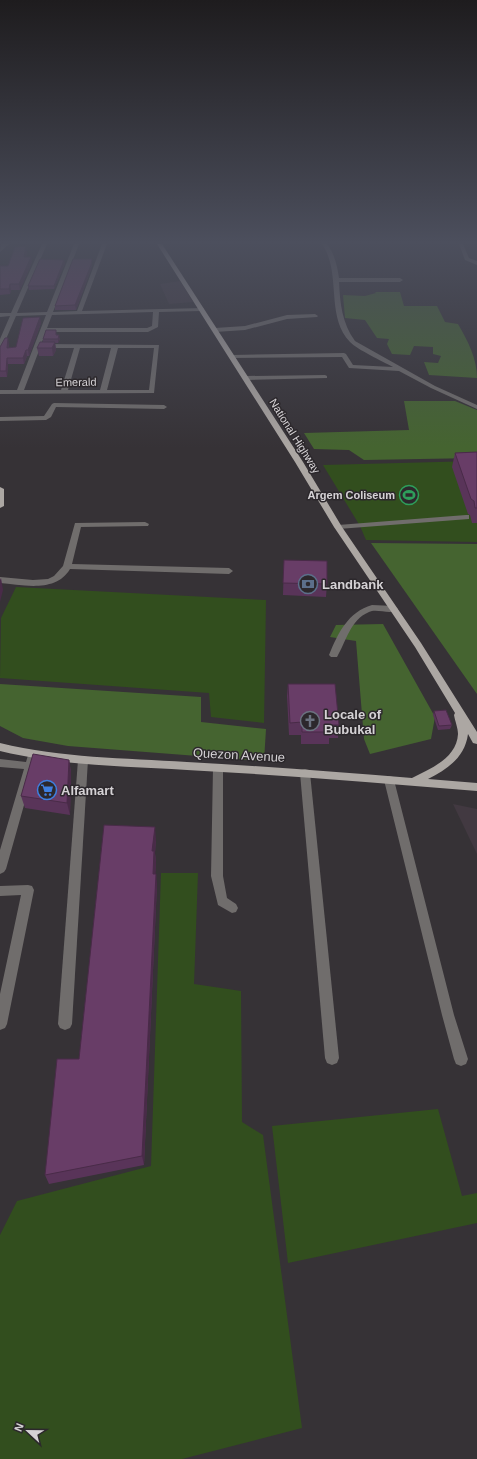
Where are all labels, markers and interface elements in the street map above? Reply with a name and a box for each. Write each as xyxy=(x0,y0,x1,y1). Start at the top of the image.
street label: Emerald xyxy=(55,376,97,388)
street label: National Highway xyxy=(267,397,323,476)
sports icon: Argem Coliseum xyxy=(398,484,420,506)
place label: Argem Coliseum xyxy=(308,489,395,501)
bank icon: Landbank xyxy=(297,573,319,595)
place label: Landbank xyxy=(322,577,384,592)
place label: Locale of Bubukal xyxy=(324,707,382,737)
church icon: Locale of Bubukal xyxy=(299,710,321,732)
street label: Quezon Avenue xyxy=(193,745,285,765)
supermarket icon: Alfamart xyxy=(36,779,58,801)
place label: Alfamart xyxy=(61,783,114,798)
north arrow xyxy=(8,1411,48,1451)
text: N xyxy=(12,1421,26,1433)

